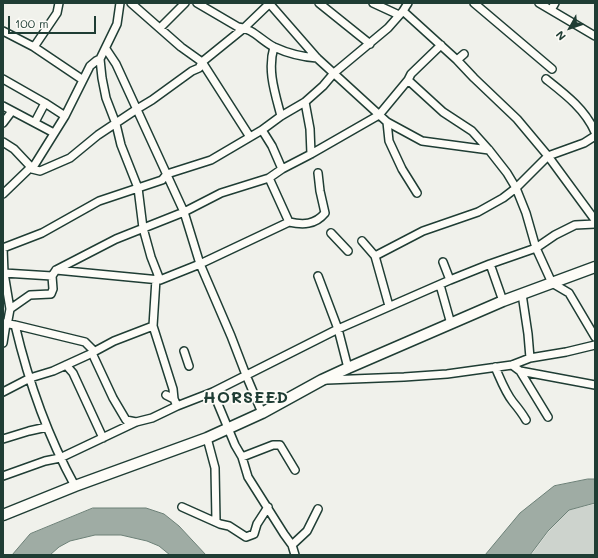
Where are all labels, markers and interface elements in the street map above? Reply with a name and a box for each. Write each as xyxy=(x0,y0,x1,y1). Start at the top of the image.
scale bar xyxy=(10,8,98,34)
north arrow xyxy=(550,8,590,48)
text: 100 m xyxy=(15,15,49,31)
text: N xyxy=(552,28,569,44)
district label: HORSEED xyxy=(203,388,289,408)

